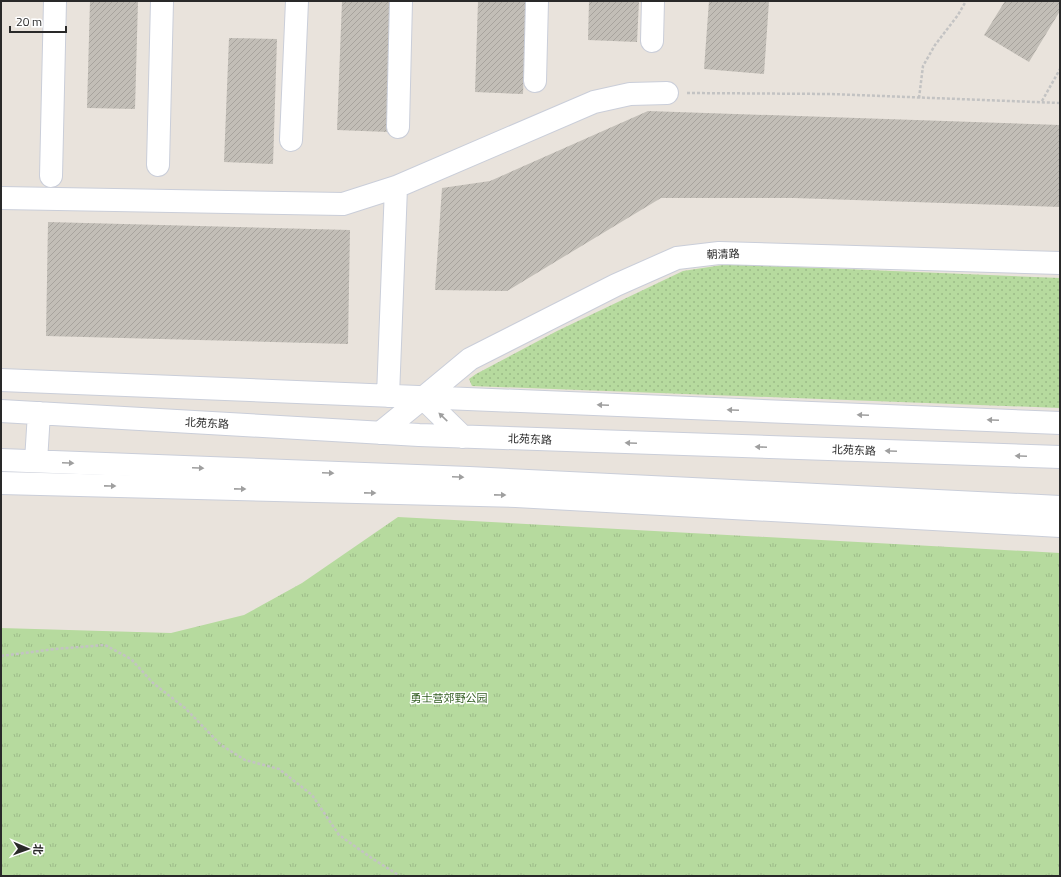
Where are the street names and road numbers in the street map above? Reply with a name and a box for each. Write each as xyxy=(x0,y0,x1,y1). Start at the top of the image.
street label: 朝清路 xyxy=(706,245,740,263)
street label: 北苑东路 xyxy=(185,414,229,432)
street label: 北苑东路 xyxy=(508,430,552,448)
street label: 北苑东路 xyxy=(832,441,876,459)

